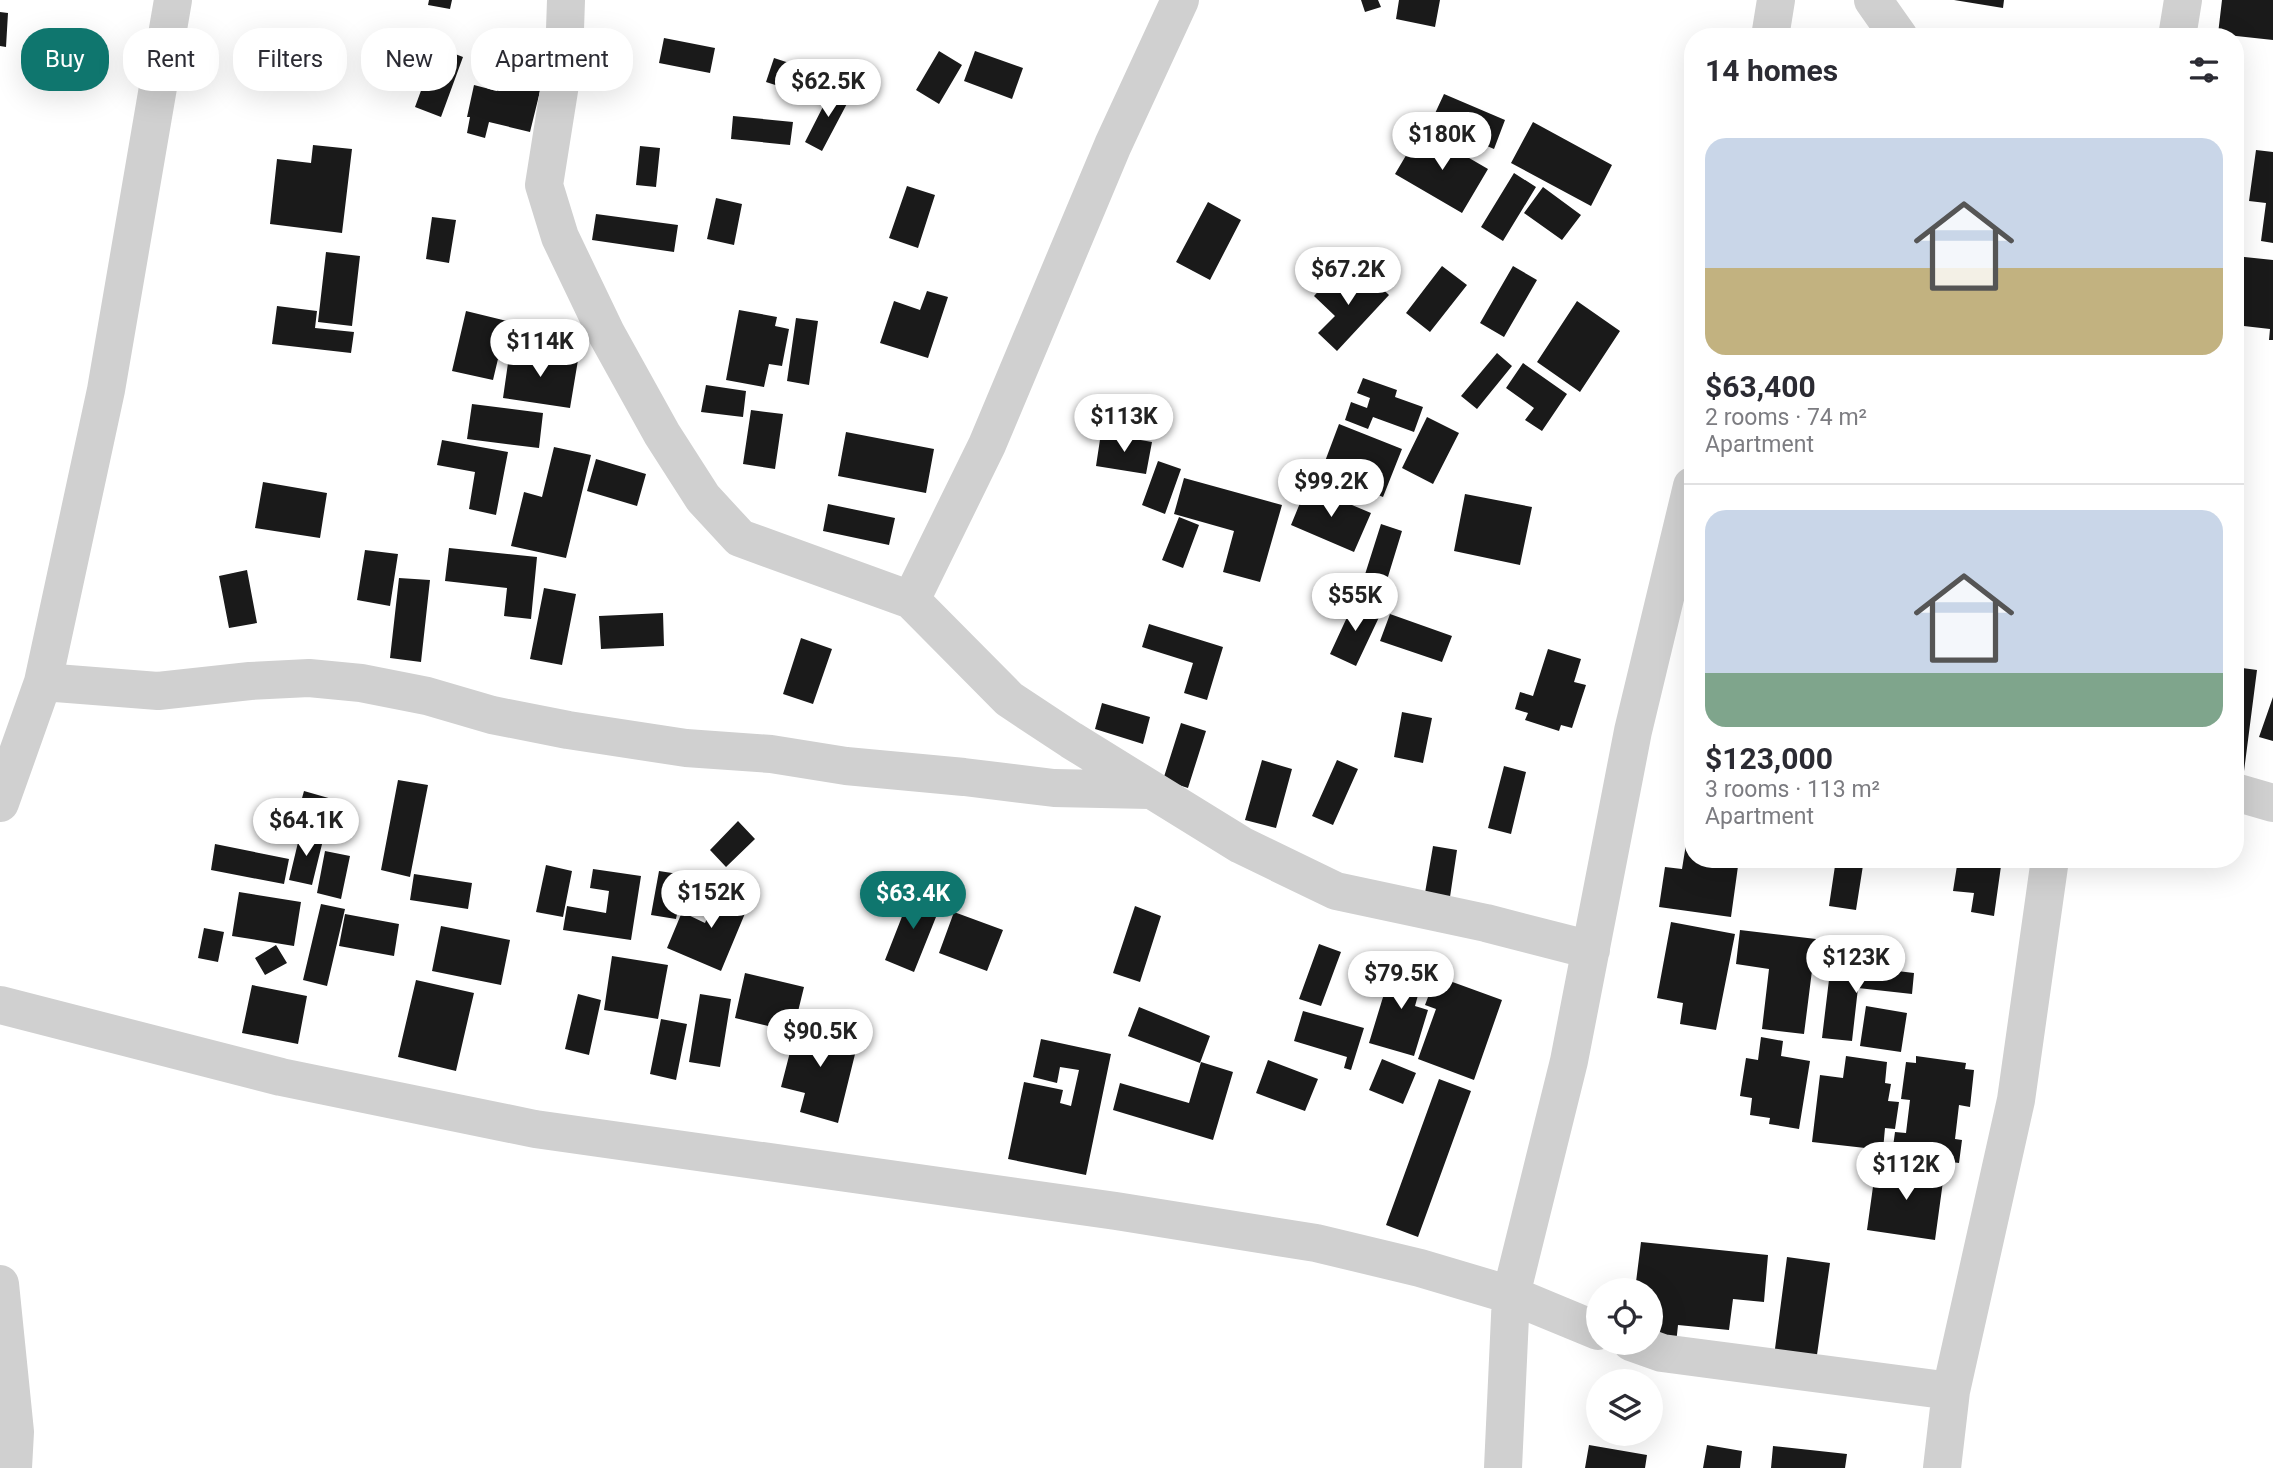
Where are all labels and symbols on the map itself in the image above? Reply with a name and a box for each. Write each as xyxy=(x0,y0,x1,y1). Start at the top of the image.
pin: $62.5K xyxy=(771,60,885,119)
pin: $180K xyxy=(1393,113,1491,172)
pin: $67.2K xyxy=(1291,247,1405,307)
pin: $114K xyxy=(491,320,589,379)
pin: $113K xyxy=(1075,394,1173,454)
pin: $99.2K xyxy=(1274,460,1388,519)
pin: $55K xyxy=(1314,574,1396,633)
pin: $64.1K xyxy=(249,798,363,858)
pin: $152K xyxy=(662,870,760,930)
pin: $63.4K xyxy=(856,872,970,931)
pin: $123K xyxy=(1807,936,1905,995)
pin: $79.5K xyxy=(1344,951,1458,1011)
pin: $90.5K xyxy=(763,1010,877,1069)
pin: $112K xyxy=(1857,1142,1955,1202)

